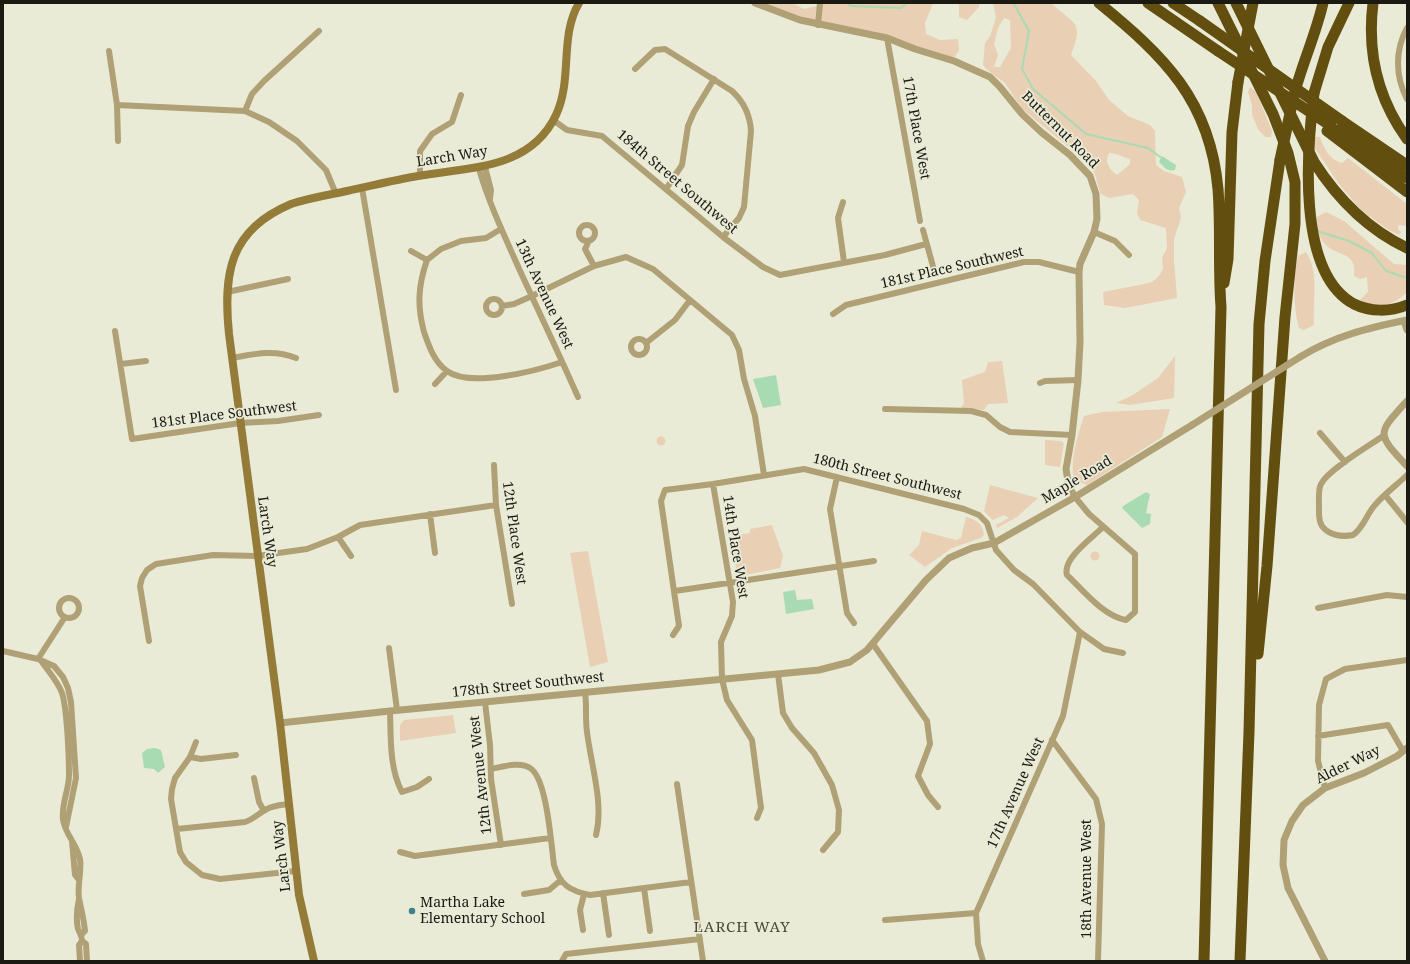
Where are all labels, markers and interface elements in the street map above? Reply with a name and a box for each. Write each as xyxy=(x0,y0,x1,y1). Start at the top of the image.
street label: 17th Place West xyxy=(899,75,933,181)
street label: Butternut Road xyxy=(1018,88,1102,172)
street label: 184th Street Southwest xyxy=(613,126,741,238)
street label: Larch Way xyxy=(415,143,489,171)
street label: 13th Avenue West xyxy=(511,236,577,352)
street label: 181st Place Southwest xyxy=(879,243,1025,293)
street label: 181st Place Southwest xyxy=(150,398,298,432)
street label: 180th Street Southwest xyxy=(811,450,963,504)
street label: Maple Road xyxy=(1039,453,1115,507)
street label: 12th Place West xyxy=(498,480,530,586)
street label: 14th Place West xyxy=(719,494,751,600)
street label: Larch Way xyxy=(254,495,280,569)
street label: 178th Street Southwest xyxy=(451,669,605,701)
street label: 12th Avenue West xyxy=(466,715,496,835)
street label: 17th Avenue West xyxy=(984,735,1048,851)
street label: Alder Way xyxy=(1313,742,1383,788)
street label: Larch Way xyxy=(269,819,295,893)
street label: 18th Avenue West xyxy=(1079,819,1095,939)
place label: Martha Lake Elementary School xyxy=(420,895,545,928)
marker: Martha Lake Elementary School xyxy=(407,906,417,916)
district label: LARCH WAY xyxy=(693,919,791,937)

